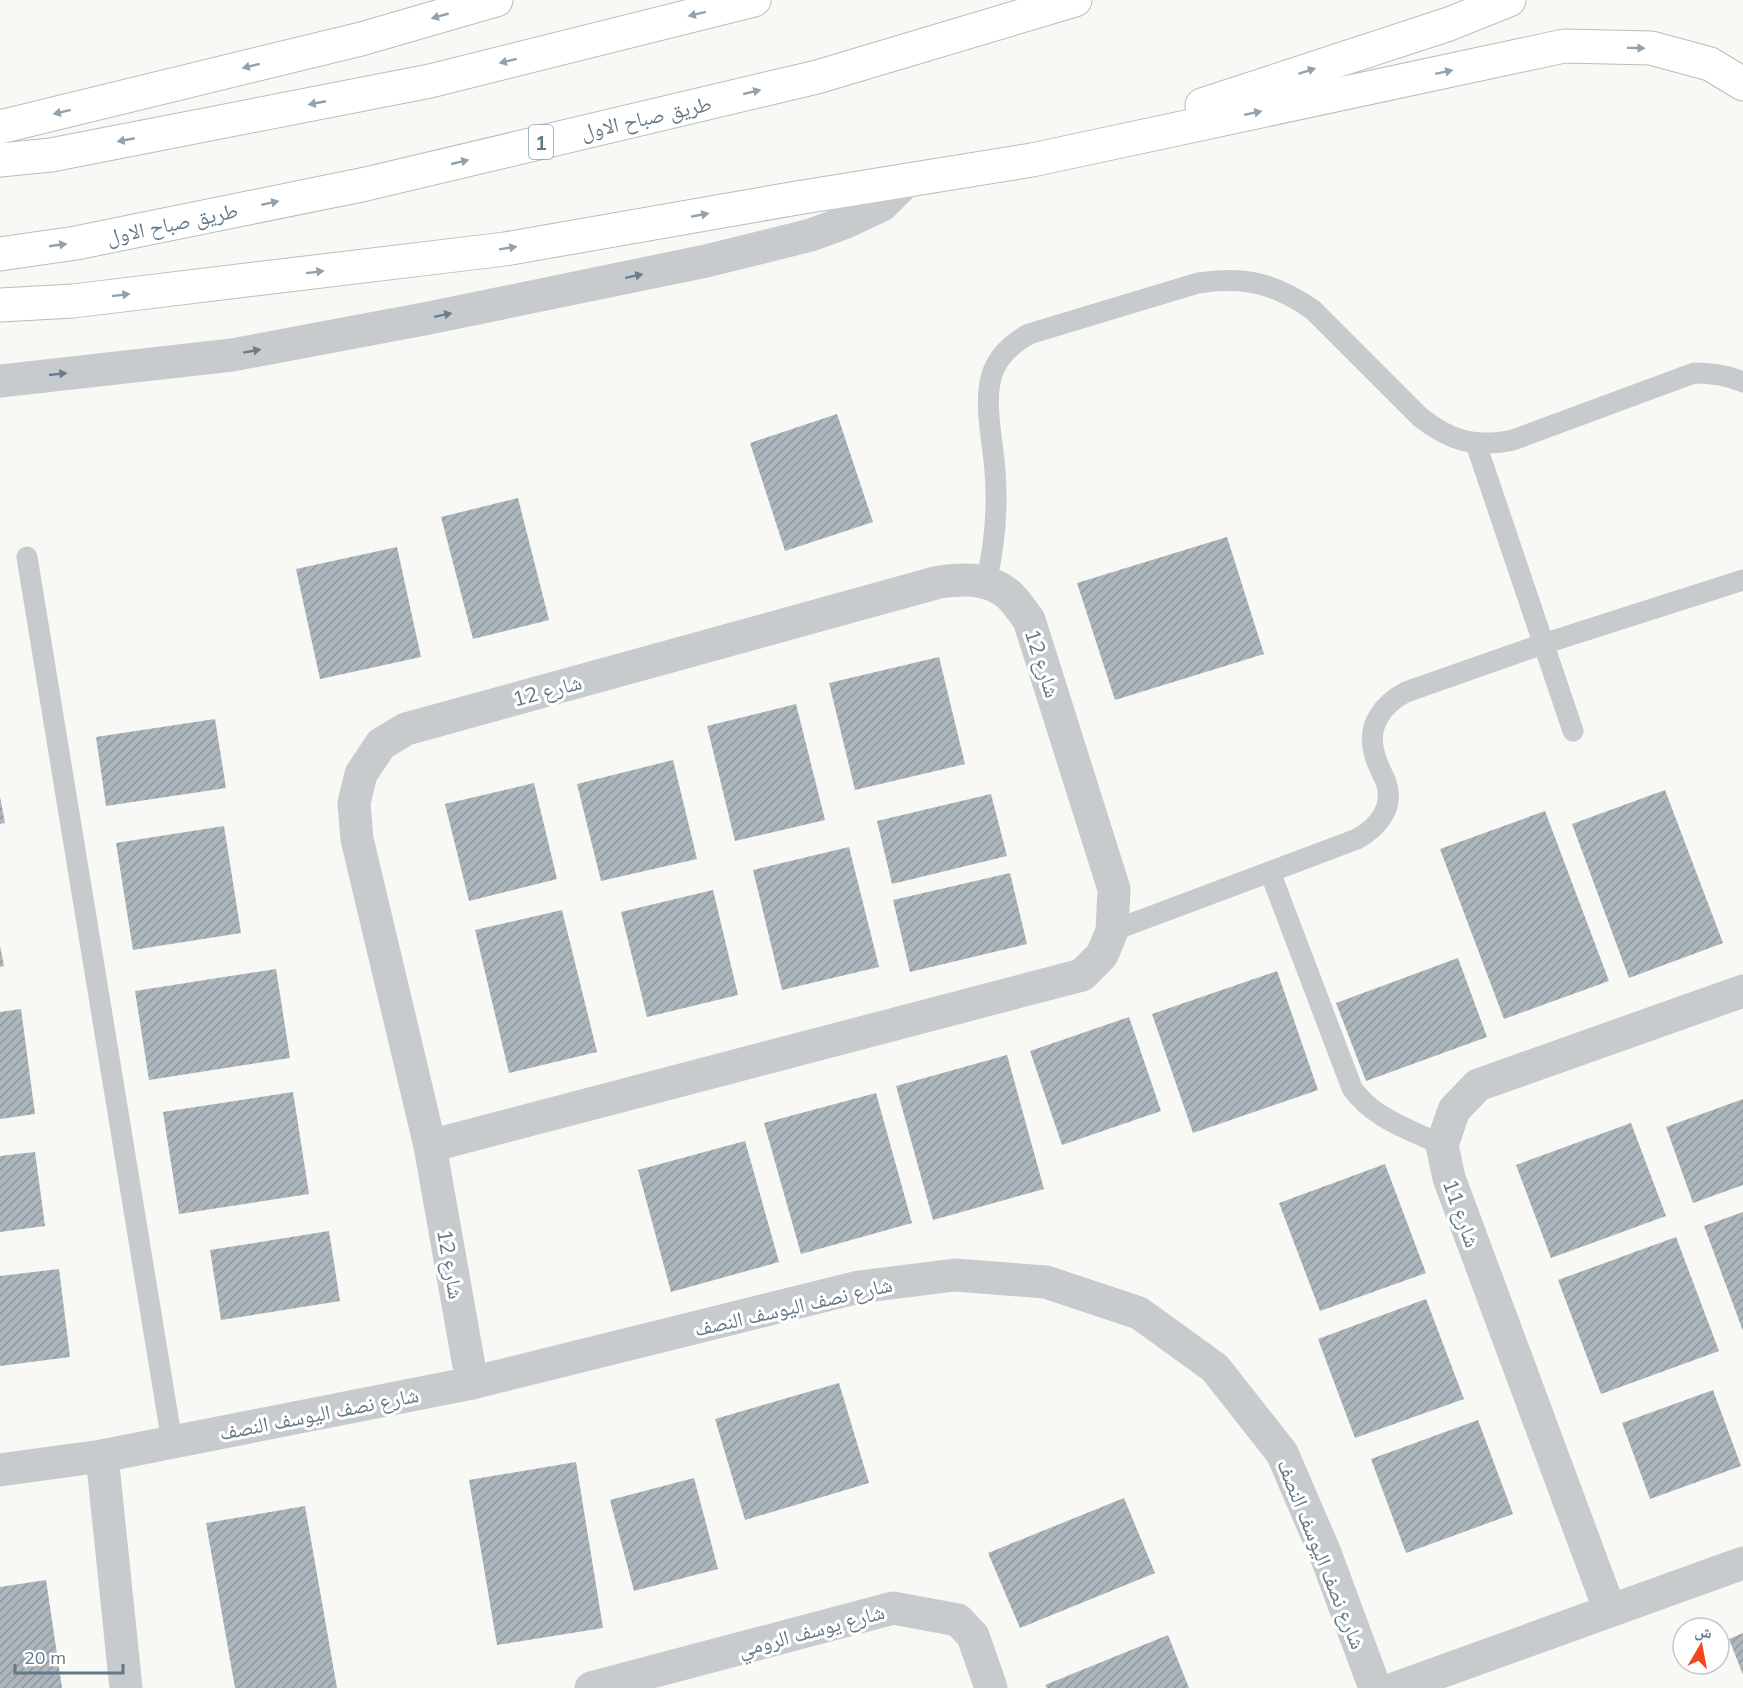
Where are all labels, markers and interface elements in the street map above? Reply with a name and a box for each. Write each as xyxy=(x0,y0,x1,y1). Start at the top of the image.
one-way arrow xyxy=(688,10,706,20)
one-way arrow xyxy=(431,12,449,21)
one-way arrow xyxy=(1626,43,1645,52)
one-way arrow xyxy=(499,57,517,67)
one-way arrow xyxy=(242,61,261,71)
one-way arrow xyxy=(1298,65,1316,75)
one-way arrow xyxy=(1434,67,1453,76)
one-way arrow xyxy=(743,87,761,97)
street label: طريق صباح الاول xyxy=(578,89,714,146)
one-way arrow xyxy=(308,99,327,108)
one-way arrow xyxy=(53,107,71,117)
one-way arrow xyxy=(1244,108,1263,117)
road number: 1 xyxy=(529,125,553,159)
one-way arrow xyxy=(117,136,135,146)
one-way arrow xyxy=(451,156,469,166)
street label: طريق صباح الاول xyxy=(104,196,240,251)
one-way arrow xyxy=(260,198,279,208)
one-way arrow xyxy=(691,210,710,219)
one-way arrow xyxy=(49,241,68,250)
one-way arrow xyxy=(499,244,518,253)
one-way arrow xyxy=(305,267,324,277)
one-way arrow xyxy=(625,271,644,280)
one-way arrow xyxy=(112,290,131,300)
one-way arrow xyxy=(434,310,453,320)
one-way arrow xyxy=(242,346,261,355)
one-way arrow xyxy=(49,370,68,379)
street label: شارع 12 xyxy=(1019,625,1066,701)
street label: شارع 12 xyxy=(510,668,585,713)
street label: شارع 11 xyxy=(1437,1175,1486,1251)
street label: شارع 12 xyxy=(431,1227,470,1301)
street label: شارع نصف اليوسف النصف xyxy=(691,1271,895,1342)
street label: شارع نصف اليوسف النصف xyxy=(217,1381,421,1446)
street label: شارع نصف اليوسف النصف xyxy=(1271,1455,1372,1653)
street label: شارع يوسف الرومي xyxy=(735,1598,888,1666)
north arrow xyxy=(1671,1616,1731,1676)
text: ش xyxy=(1694,1620,1714,1643)
scale bar xyxy=(15,1637,123,1675)
text: 20 m xyxy=(24,1646,66,1669)

